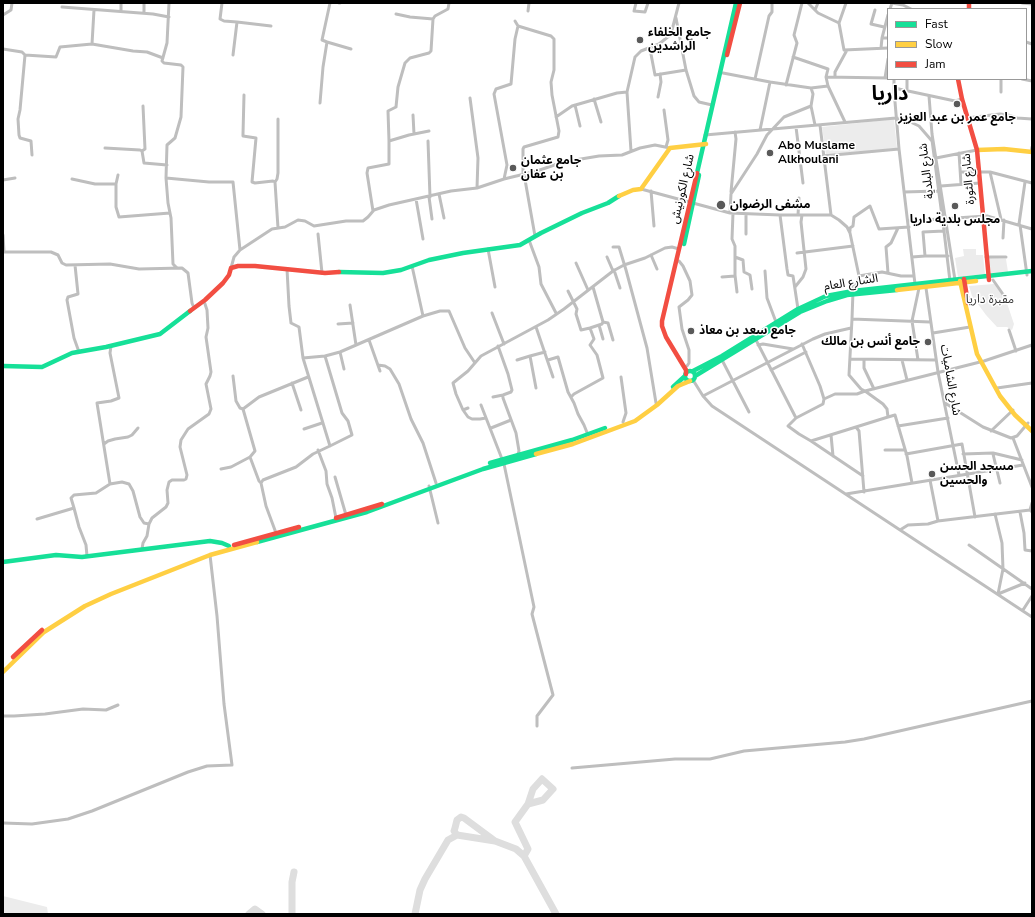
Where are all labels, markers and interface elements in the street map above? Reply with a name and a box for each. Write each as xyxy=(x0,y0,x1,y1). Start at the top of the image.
legend xyxy=(887,8,1027,80)
text: Fast xyxy=(925,16,948,32)
place label: جامع الخلفاء الراشدين xyxy=(648,26,711,54)
marker: جامع الخلفاء الراشدين xyxy=(635,35,645,45)
text: Slow xyxy=(925,36,953,52)
text: Jam xyxy=(925,56,946,72)
district label: داريا xyxy=(872,83,908,107)
marker: جامع عمر بن عبد العزيز xyxy=(952,99,962,109)
place label: جامع عمر بن عبد العزيز xyxy=(898,111,1016,125)
place label: Abo Muslame Alkhoulani xyxy=(778,139,855,167)
street label: شارع البلدية xyxy=(916,142,938,200)
marker: Abo Muslame Alkhoulani xyxy=(765,148,775,158)
street label: شارع الكورنيش xyxy=(668,153,698,225)
street label: شارع الثورة xyxy=(960,153,978,205)
place label: جامع عثمان بن عفان xyxy=(521,154,581,182)
marker: جامع عثمان بن عفان xyxy=(508,163,518,173)
place label: مشفى الرضوان xyxy=(730,198,810,212)
marker: مشفى الرضوان xyxy=(715,199,727,211)
marker: مجلس بلدية داريا xyxy=(950,201,960,211)
place label: مجلس بلدية داريا xyxy=(910,213,1000,227)
street label: الشارع العام xyxy=(823,272,879,294)
park label: مقبرة داريا xyxy=(966,293,1014,307)
place label: جامع سعد بن معاذ xyxy=(699,324,796,338)
marker: جامع سعد بن معاذ xyxy=(686,326,696,336)
place label: جامع أنس بن مالك xyxy=(821,335,920,349)
marker: جامع أنس بن مالك xyxy=(923,337,933,347)
street label: شارع الشاميات xyxy=(937,343,963,417)
place label: مسجد الحسن والحسين xyxy=(940,460,1014,488)
marker: مسجد الحسن والحسين xyxy=(927,469,937,479)

